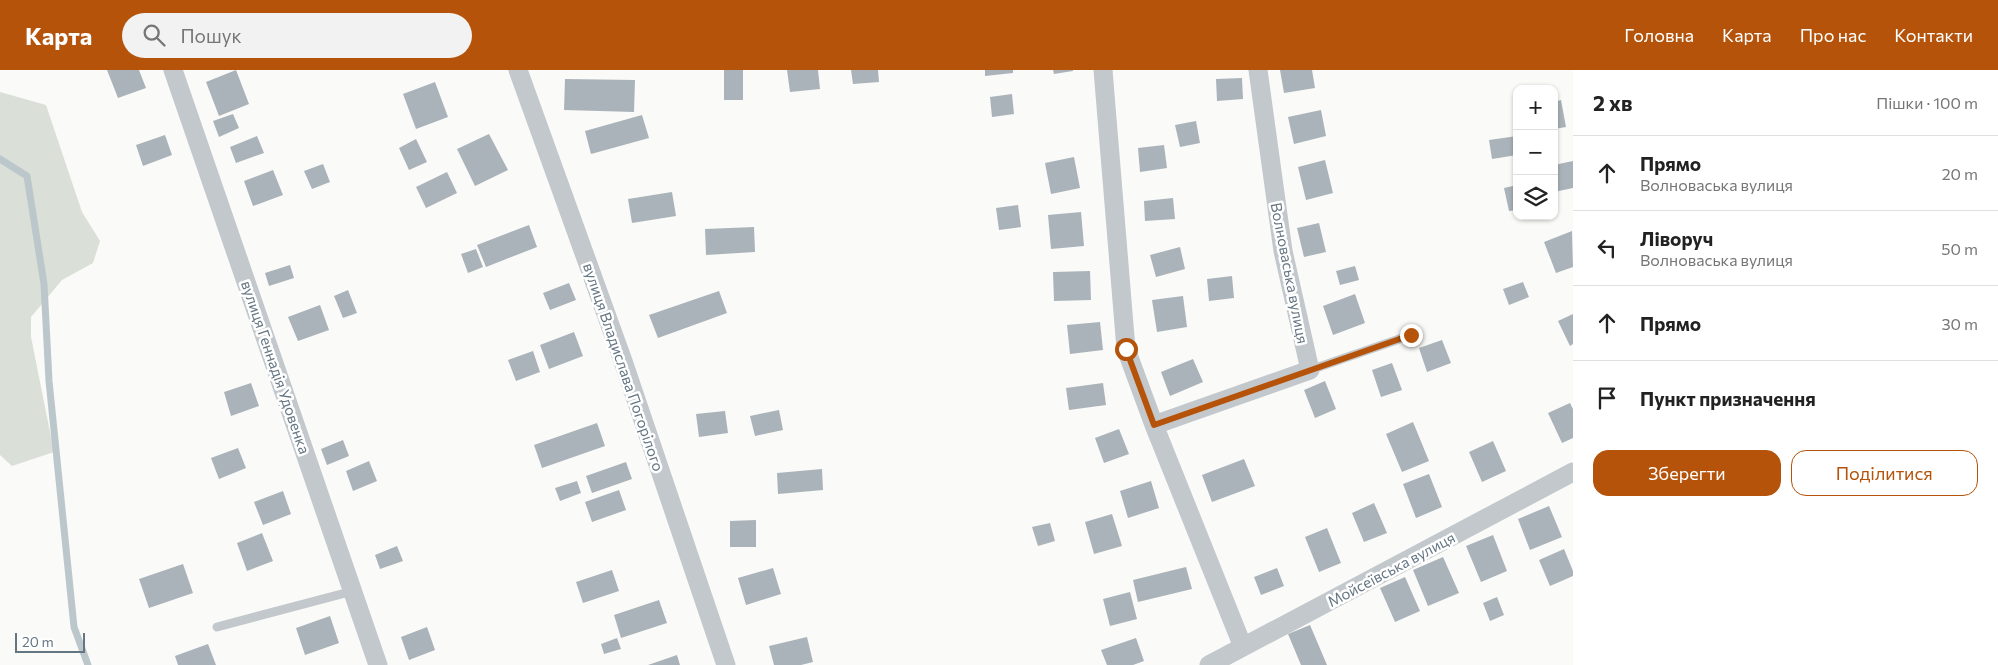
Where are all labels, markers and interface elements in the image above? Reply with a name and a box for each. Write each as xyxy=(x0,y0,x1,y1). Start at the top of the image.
search box xyxy=(122,13,472,58)
text: Карта xyxy=(25,21,92,50)
icon: search xyxy=(140,21,168,49)
text: Пошук xyxy=(180,24,242,47)
text: Головна xyxy=(1624,24,1694,46)
text: Карта xyxy=(1722,24,1772,46)
text: Про нас xyxy=(1800,24,1866,46)
text: Контакти xyxy=(1894,24,1973,46)
map controls xyxy=(1513,85,1558,220)
button: + xyxy=(1513,85,1558,130)
text: 2 хв xyxy=(1593,90,1632,115)
text: Пішки · 100 m xyxy=(1876,93,1978,112)
button: − xyxy=(1513,130,1558,175)
text: Прямо xyxy=(1640,152,1701,175)
icon: ahead xyxy=(1593,159,1621,187)
text: 20 m xyxy=(1942,164,1978,183)
button: layers xyxy=(1513,175,1558,220)
text: Волноваська вулиця xyxy=(1640,175,1793,194)
street label: Волноваська вулиця xyxy=(1267,201,1313,345)
text: Ліворуч xyxy=(1640,227,1713,250)
icon: left xyxy=(1593,234,1621,262)
text: 50 m xyxy=(1941,239,1978,258)
text: Волноваська вулиця xyxy=(1640,250,1793,269)
street label: вулиця Владислава Погорілого xyxy=(580,260,668,474)
street label: вулиця Геннадія Удовенка xyxy=(238,278,314,456)
icon: ahead xyxy=(1593,309,1621,337)
text: Прямо xyxy=(1640,312,1701,335)
text: 30 m xyxy=(1941,314,1978,333)
route end xyxy=(1400,324,1423,347)
route start xyxy=(1115,338,1138,361)
icon: arrive xyxy=(1593,384,1621,412)
text: Пункт призначення xyxy=(1640,387,1816,410)
button: Зберегти xyxy=(1593,450,1781,496)
button: Поділитися xyxy=(1791,450,1978,496)
street label: Мойсеївська вулиця xyxy=(1324,528,1458,610)
scale bar xyxy=(15,630,85,653)
text: 20 m xyxy=(22,633,54,650)

